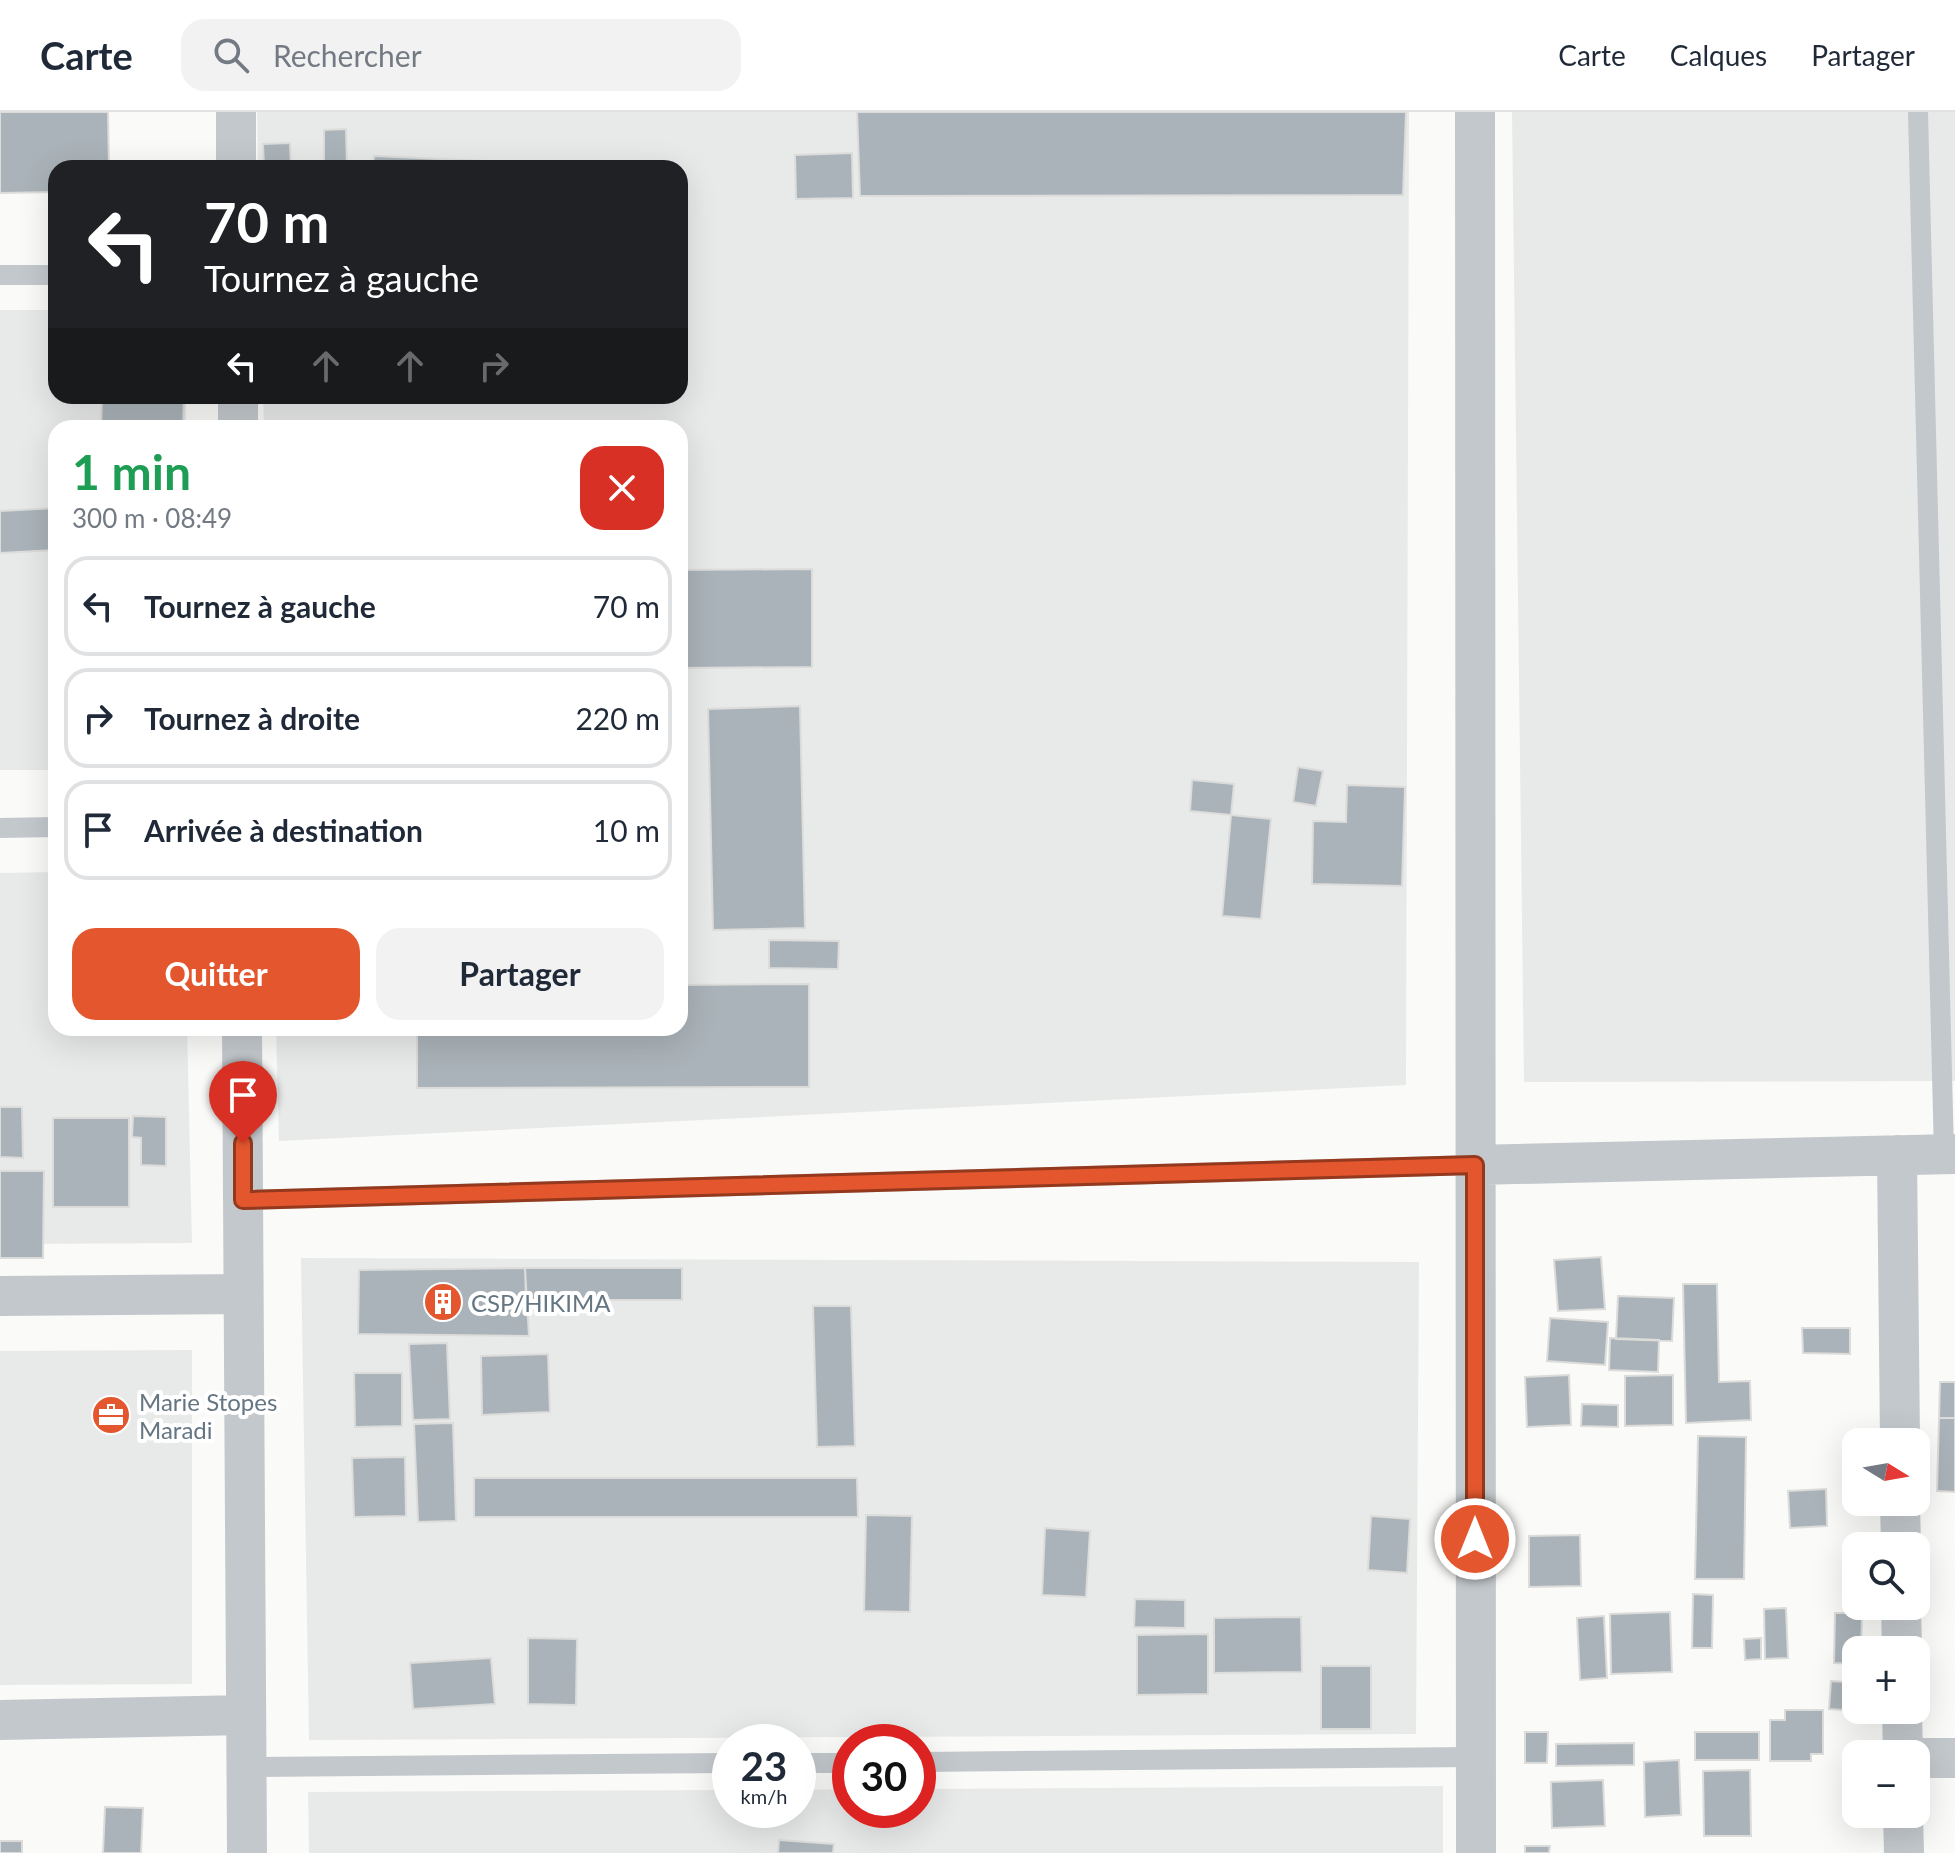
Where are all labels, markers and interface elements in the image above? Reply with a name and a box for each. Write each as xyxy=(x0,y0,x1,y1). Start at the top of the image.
search box xyxy=(181,19,741,91)
text: Carte xyxy=(40,32,133,78)
icon: search xyxy=(209,33,253,77)
text: Rechercher xyxy=(273,37,422,73)
text: Carte xyxy=(1558,38,1626,72)
text: Calques xyxy=(1670,38,1767,72)
text: Partager xyxy=(1811,38,1915,72)
text: 70 m xyxy=(204,188,329,255)
icon: left xyxy=(72,192,176,296)
text: Tournez à gauche xyxy=(204,256,479,300)
icon: left xyxy=(220,344,264,388)
icon: ahead xyxy=(304,344,348,388)
icon: ahead xyxy=(388,344,432,388)
icon: right xyxy=(472,344,516,388)
text: 1 min xyxy=(72,443,191,500)
button: close xyxy=(580,446,664,530)
text: 300 m · 08:49 xyxy=(72,502,232,534)
icon: left xyxy=(76,584,120,628)
text: Tournez à gauche xyxy=(144,588,376,624)
text: 70 m xyxy=(593,588,660,624)
icon: right xyxy=(76,696,120,740)
text: Tournez à droite xyxy=(144,700,360,736)
text: 220 m xyxy=(575,700,660,736)
icon: arrive xyxy=(76,808,120,852)
text: Arrivée à destination xyxy=(144,812,423,848)
text: 10 m xyxy=(593,812,660,848)
button: Quitter xyxy=(72,928,360,1020)
button: Partager xyxy=(376,928,664,1020)
pin xyxy=(209,1061,277,1143)
icon: arrive xyxy=(221,1073,265,1117)
building icon: CSP/HIKIMA xyxy=(422,1281,464,1323)
place label: CSP/HIKIMA xyxy=(471,1288,611,1317)
place label: Marie Stopes Maradi xyxy=(139,1387,277,1444)
office icon: Marie Stopes Maradi xyxy=(90,1394,132,1436)
north arrow xyxy=(1842,1428,1930,1516)
map controls xyxy=(1842,1428,1930,1828)
position arrow xyxy=(1433,1497,1517,1581)
button: search xyxy=(1842,1532,1930,1620)
button: + xyxy=(1842,1636,1930,1724)
speed limit sign: 30 xyxy=(832,1724,936,1828)
button: − xyxy=(1842,1740,1930,1828)
text: 23 xyxy=(741,1742,787,1790)
text: km/h xyxy=(741,1784,787,1808)

